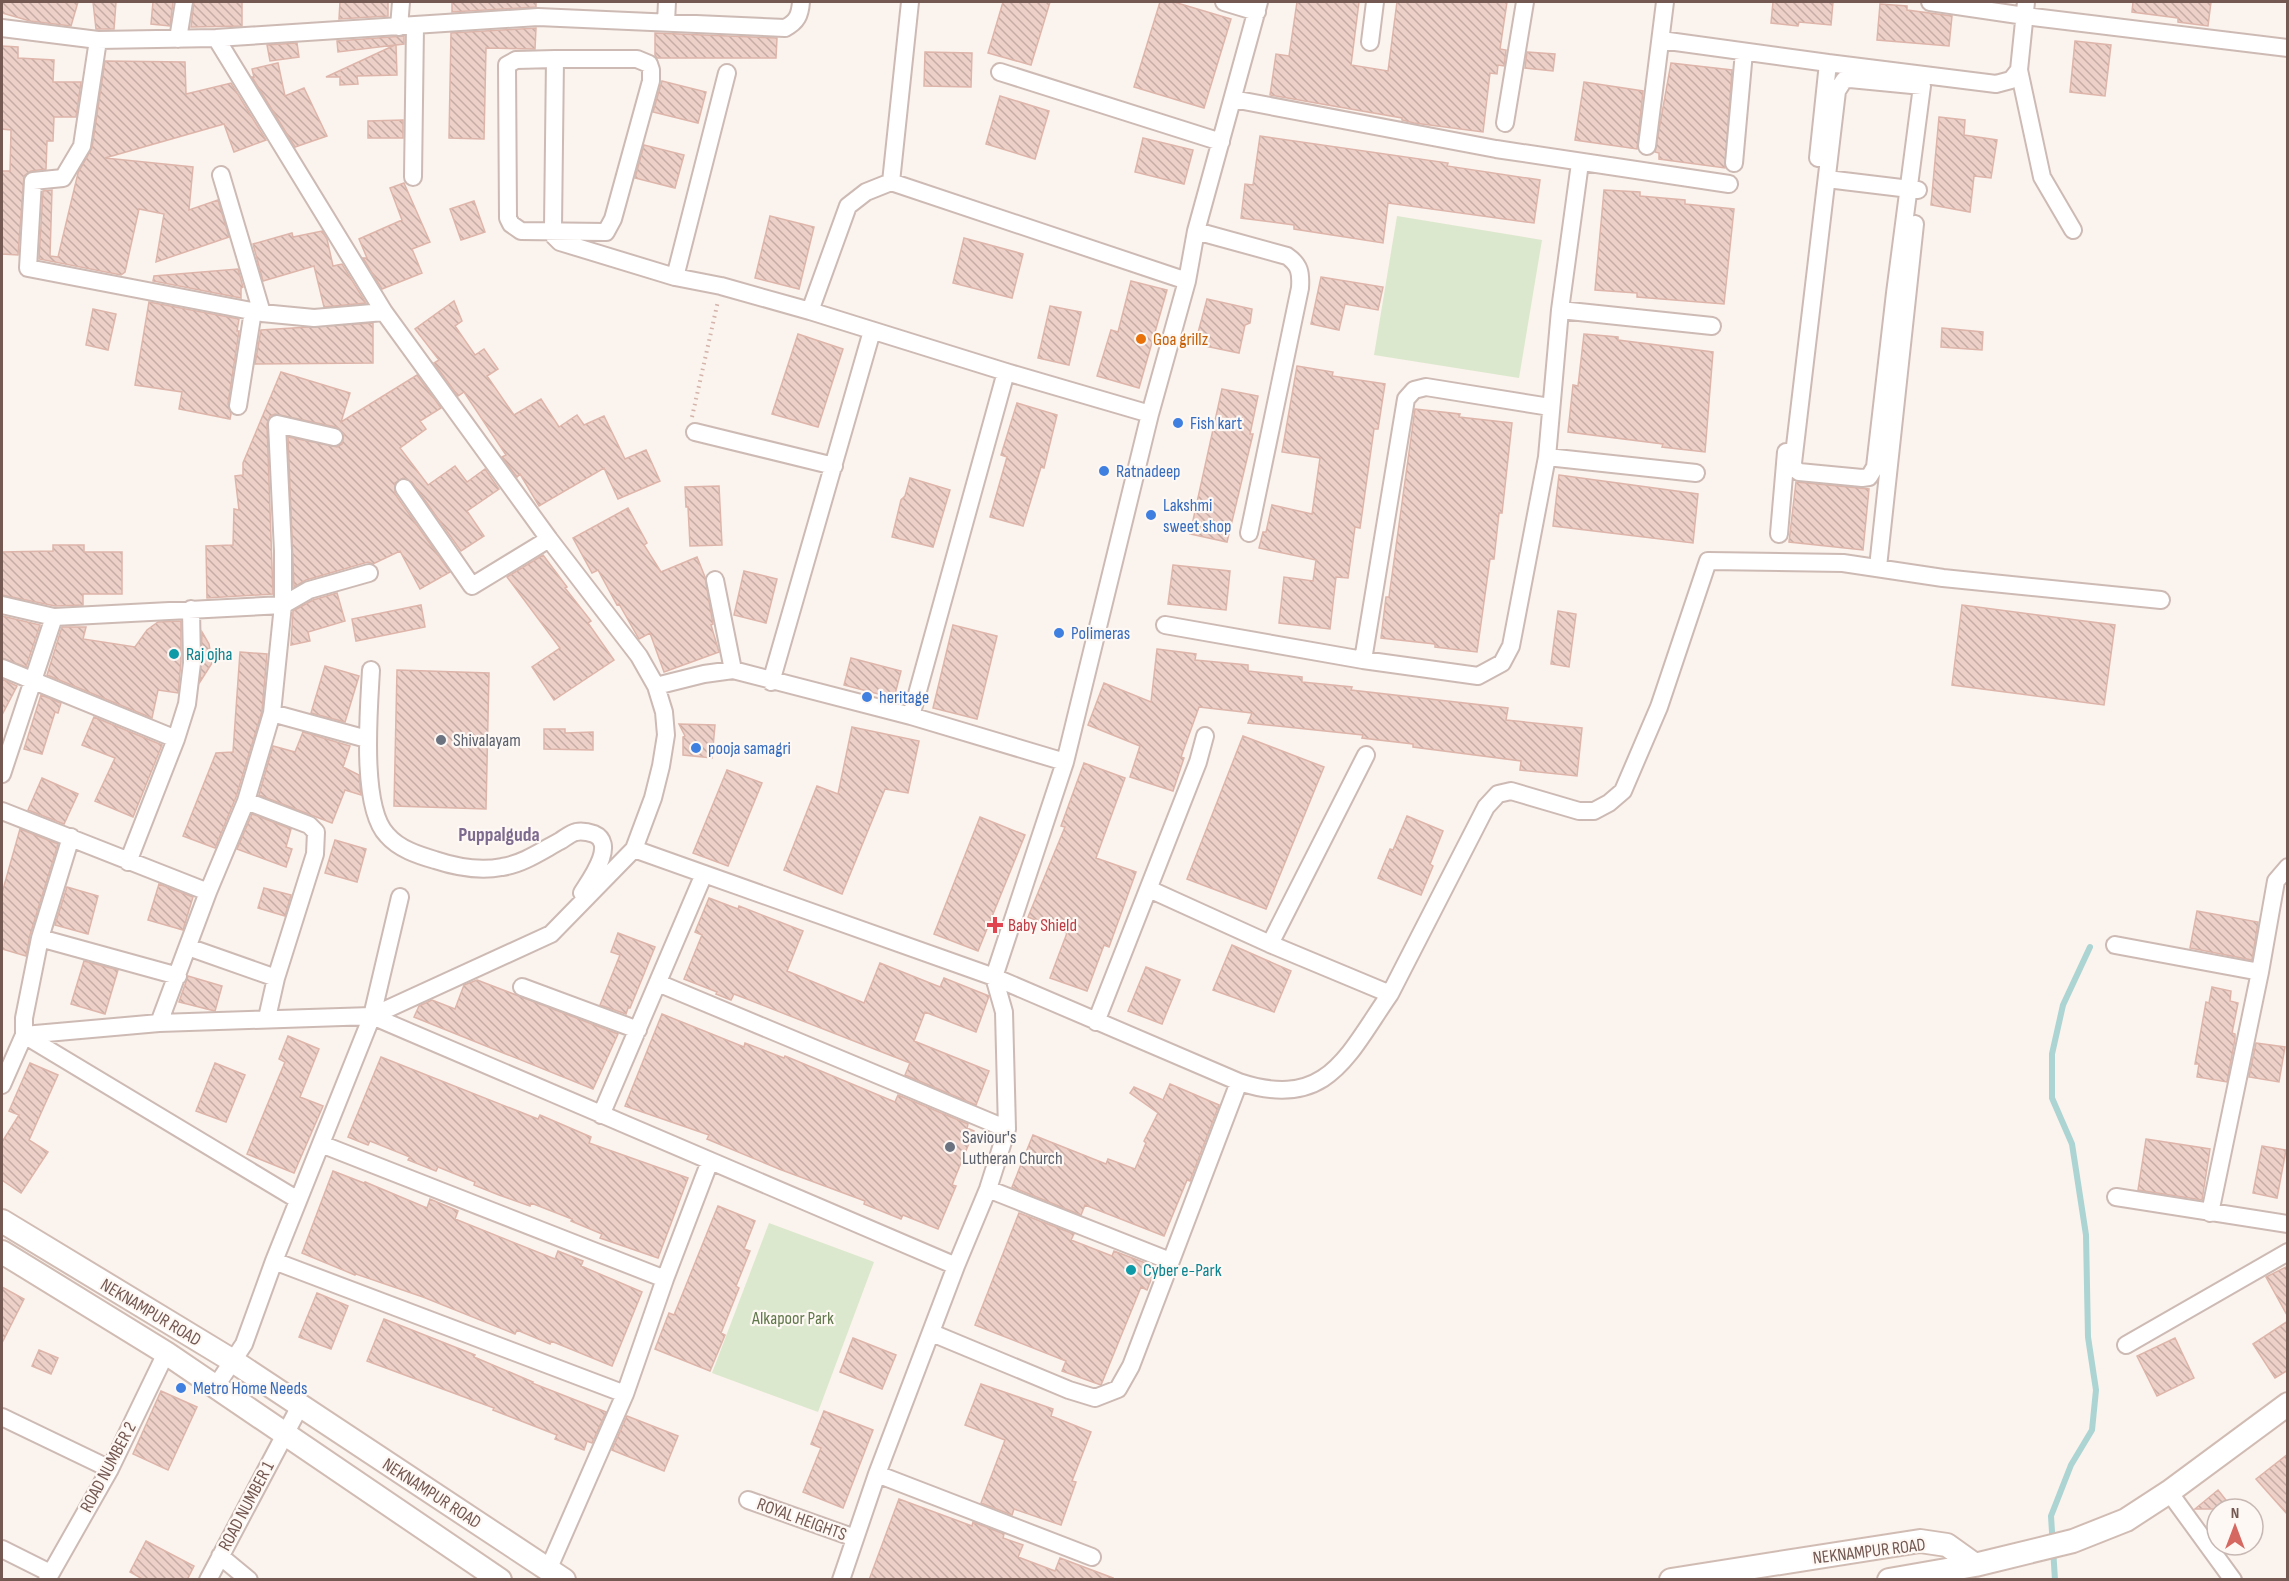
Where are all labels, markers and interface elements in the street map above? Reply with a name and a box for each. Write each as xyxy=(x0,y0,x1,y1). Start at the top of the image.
place label: Goa grillz xyxy=(1153,329,1209,350)
marker: Goa grillz xyxy=(1134,332,1148,346)
place label: Fish kart xyxy=(1190,413,1243,434)
marker: Fish kart xyxy=(1171,416,1185,430)
place label: Ratnadeep xyxy=(1116,461,1181,482)
marker: Ratnadeep xyxy=(1097,464,1111,478)
place label: Lakshmi sweet shop xyxy=(1163,495,1231,537)
marker: Lakshmi sweet shop xyxy=(1144,508,1158,522)
place label: Polimeras xyxy=(1071,623,1130,644)
marker: Polimeras xyxy=(1052,626,1066,640)
place label: Raj ojha xyxy=(186,644,232,665)
marker: Raj ojha xyxy=(167,647,181,661)
place label: heritage xyxy=(879,687,929,708)
marker: heritage xyxy=(860,690,874,704)
place label: Shivalayam xyxy=(453,730,521,751)
marker: Shivalayam xyxy=(434,733,448,747)
place label: pooja samagri xyxy=(708,738,791,759)
marker: pooja samagri xyxy=(689,741,703,755)
district label: Puppalguda xyxy=(458,823,540,847)
place label: Baby Shield xyxy=(1008,915,1077,936)
marker: Baby Shield xyxy=(986,916,1004,934)
place label: Saviour's Lutheran Church xyxy=(962,1127,1063,1169)
marker: Saviour's Lutheran Church xyxy=(943,1140,957,1154)
place label: Cyber e-Park xyxy=(1143,1260,1222,1281)
marker: Cyber e-Park xyxy=(1124,1263,1138,1277)
street label: NEKNAMPUR ROAD xyxy=(97,1274,205,1351)
park label: Alkapoor Park xyxy=(751,1308,834,1329)
place label: Metro Home Needs xyxy=(193,1378,307,1399)
marker: Metro Home Needs xyxy=(174,1381,188,1395)
street label: ROAD NUMBER 2 xyxy=(76,1419,141,1516)
street label: NEKNAMPUR ROAD xyxy=(378,1454,485,1533)
street label: ROAD NUMBER 1 xyxy=(214,1457,279,1554)
street label: ROYAL HEIGHTS xyxy=(754,1494,850,1545)
north arrow xyxy=(2205,1497,2265,1557)
text: N xyxy=(2231,1504,2239,1523)
street label: NEKNAMPUR ROAD xyxy=(1811,1534,1927,1569)

